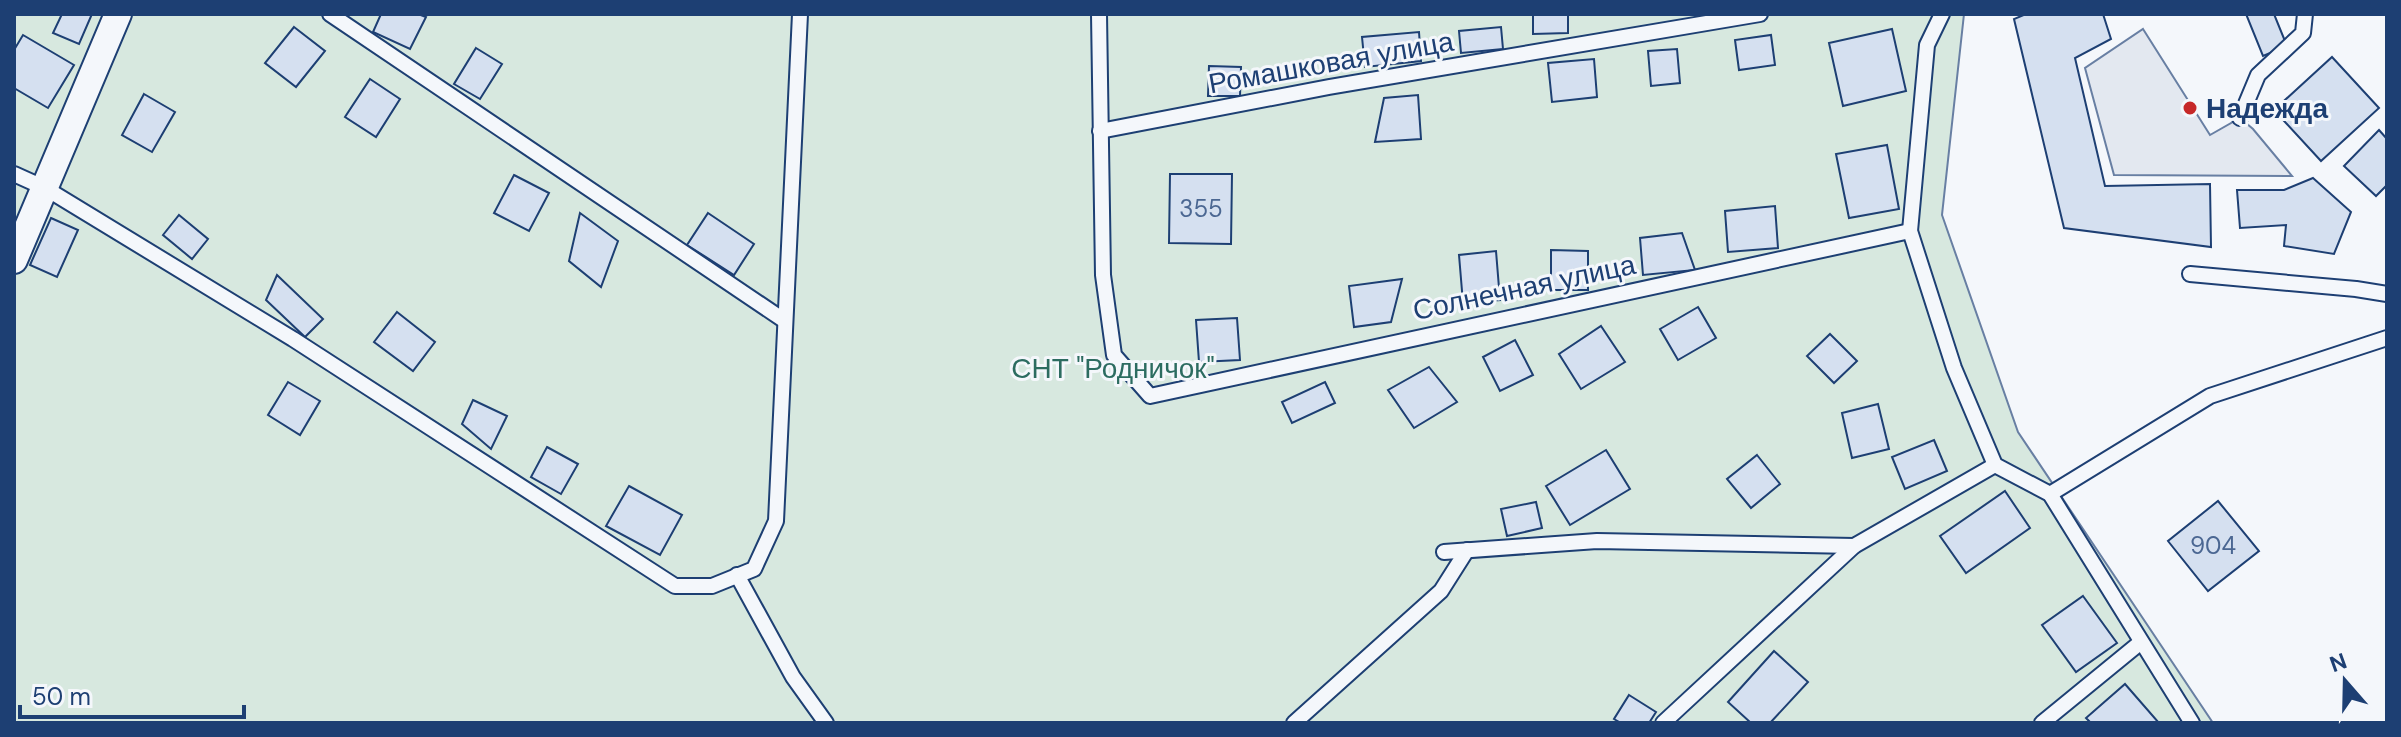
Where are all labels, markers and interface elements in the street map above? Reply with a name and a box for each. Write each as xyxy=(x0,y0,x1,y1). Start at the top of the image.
street label: Ромашковая улица xyxy=(1206,23,1457,102)
place label: Надежда xyxy=(2206,90,2328,127)
marker: Надежда xyxy=(2181,99,2199,117)
house number: 355 xyxy=(1179,193,1223,224)
street label: Солнечная улица xyxy=(1409,246,1639,329)
park label: СНТ "Родничок" xyxy=(1011,350,1215,387)
house number: 904 xyxy=(2190,530,2236,561)
north arrow xyxy=(2305,641,2385,721)
text: N xyxy=(2326,646,2351,679)
scale bar xyxy=(20,669,244,719)
text: 50 m xyxy=(32,681,91,712)

